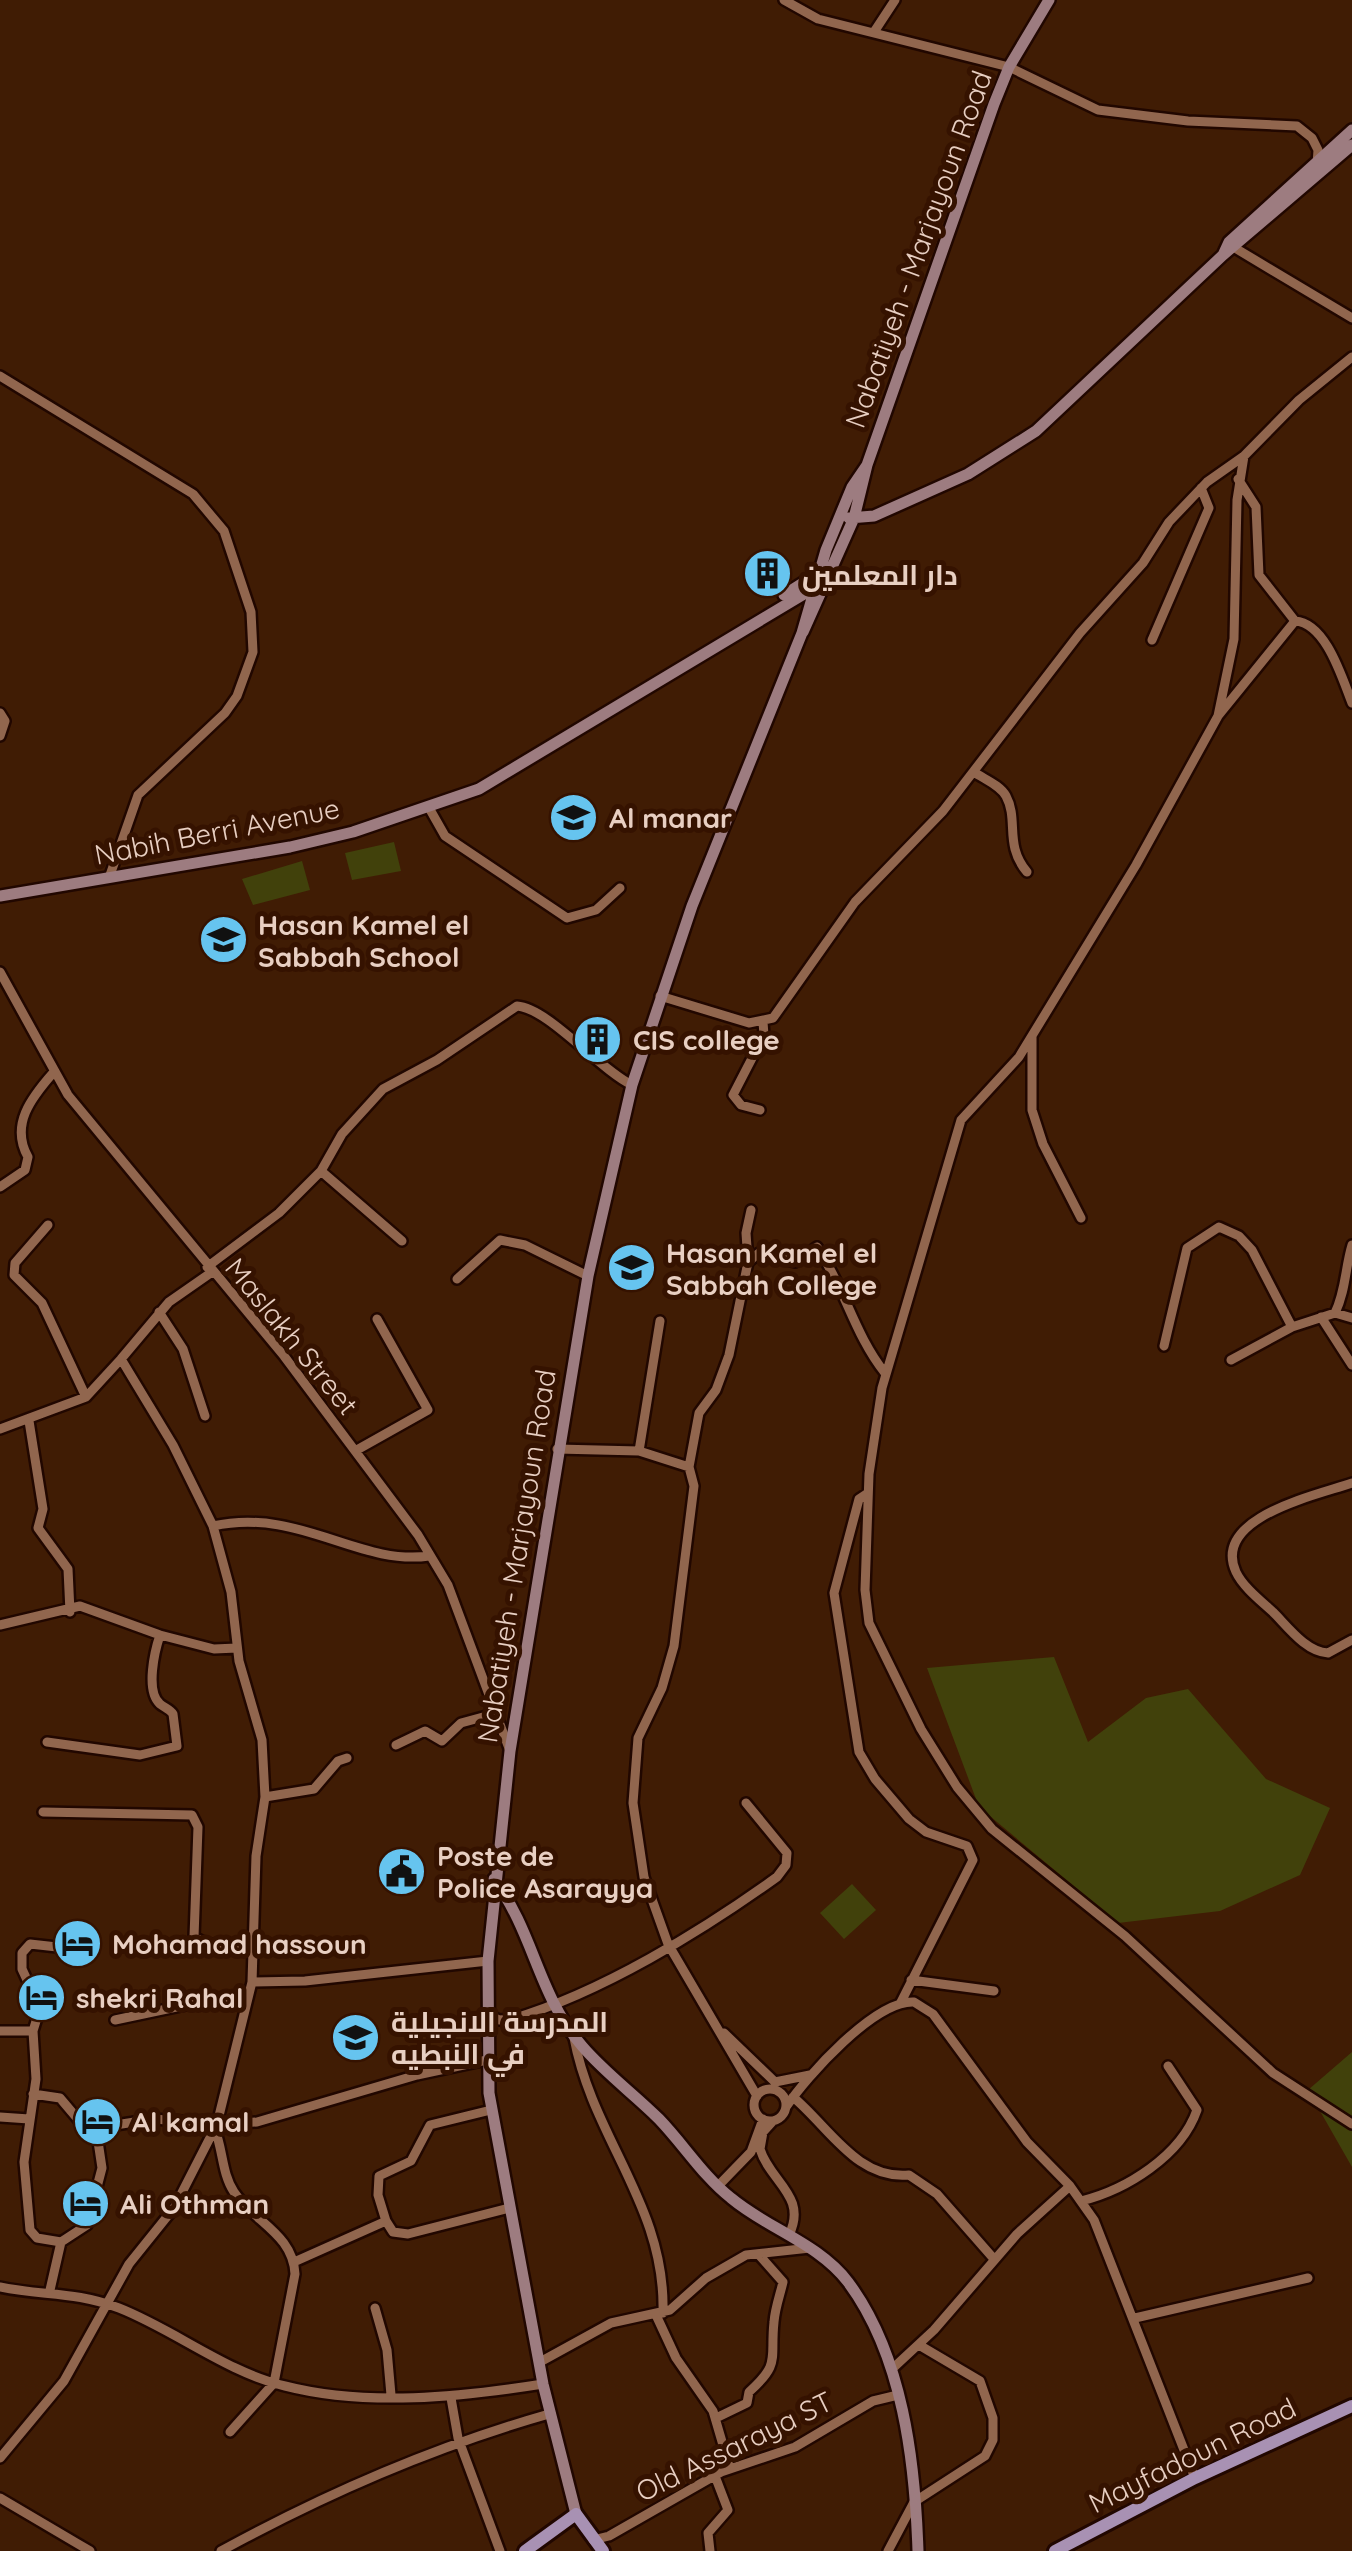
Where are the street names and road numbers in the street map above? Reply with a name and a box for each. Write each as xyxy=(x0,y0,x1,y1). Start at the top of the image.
street label: Nabatiyeh - Marjayoun Road xyxy=(837,66,999,432)
street label: Nabih Berri Avenue xyxy=(92,790,342,872)
street label: Maslakh Street xyxy=(218,1251,366,1421)
street label: Nabatiyeh - Marjayoun Road xyxy=(469,1367,563,1745)
street label: Old Assaraya ST xyxy=(630,2383,838,2509)
street label: Mayfadoun Road xyxy=(1083,2390,1301,2520)

